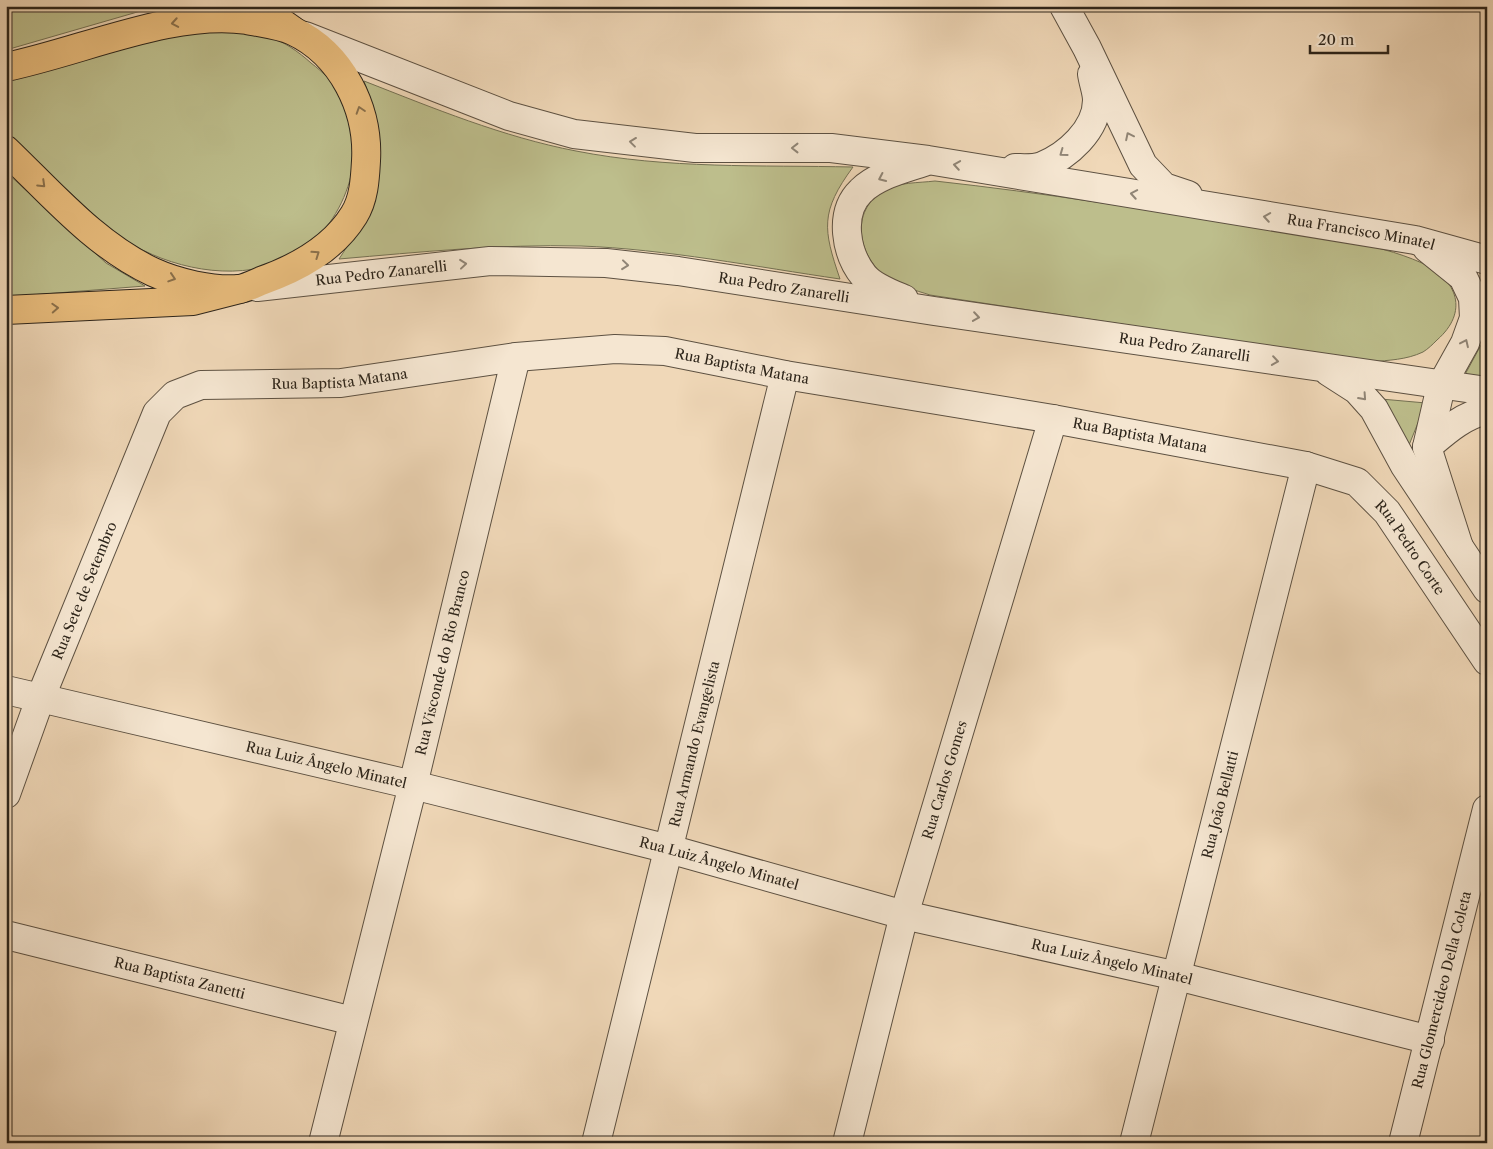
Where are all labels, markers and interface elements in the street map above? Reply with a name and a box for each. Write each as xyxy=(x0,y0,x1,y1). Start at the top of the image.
one-way arrow xyxy=(170,18,179,28)
scale bar xyxy=(1310,22,1388,54)
text: 20 m xyxy=(1318,30,1354,49)
one-way arrow xyxy=(356,106,366,115)
one-way arrow xyxy=(1125,132,1136,141)
one-way arrow xyxy=(629,137,637,148)
one-way arrow xyxy=(791,143,799,153)
one-way arrow xyxy=(1059,147,1069,156)
one-way arrow xyxy=(952,160,961,170)
one-way arrow xyxy=(878,172,887,182)
one-way arrow xyxy=(36,178,45,187)
one-way arrow xyxy=(1130,190,1139,200)
street label: Rua Francisco Minatel xyxy=(1286,210,1437,254)
one-way arrow xyxy=(1263,212,1272,222)
one-way arrow xyxy=(310,251,320,260)
street label: Rua Pedro Zanarelli xyxy=(314,257,448,289)
one-way arrow xyxy=(459,259,467,270)
one-way arrow xyxy=(621,259,629,270)
street label: Rua Pedro Zanarelli xyxy=(717,268,851,307)
one-way arrow xyxy=(167,272,175,282)
one-way arrow xyxy=(51,302,59,313)
one-way arrow xyxy=(972,311,980,322)
street label: Rua Pedro Zanarelli xyxy=(1118,329,1251,366)
one-way arrow xyxy=(1458,339,1469,348)
street label: Rua Baptista Matana xyxy=(673,344,811,388)
one-way arrow xyxy=(1271,356,1279,366)
street label: Rua Baptista Matana xyxy=(271,364,409,393)
one-way arrow xyxy=(1357,392,1366,401)
street label: Rua Baptista Matana xyxy=(1071,414,1209,457)
street label: Rua Pedro Corte xyxy=(1371,496,1449,598)
street label: Rua Sete de Setembro xyxy=(48,519,121,662)
street label: Rua Visconde do Rio Branco xyxy=(411,568,473,757)
street label: Rua Armando Evangelista xyxy=(665,658,723,829)
street label: Rua Carlos Gomes xyxy=(918,718,971,842)
street label: Rua Luiz Ângelo Minatel xyxy=(244,737,409,792)
street label: Rua João Bellatti xyxy=(1198,749,1242,860)
street label: Rua Luiz Ângelo Minatel xyxy=(638,833,801,894)
street label: Rua Glomercideo Della Coleta xyxy=(1408,889,1475,1090)
street label: Rua Luiz Ângelo Minatel xyxy=(1030,935,1194,989)
street label: Rua Baptista Zanetti xyxy=(112,953,247,1003)

